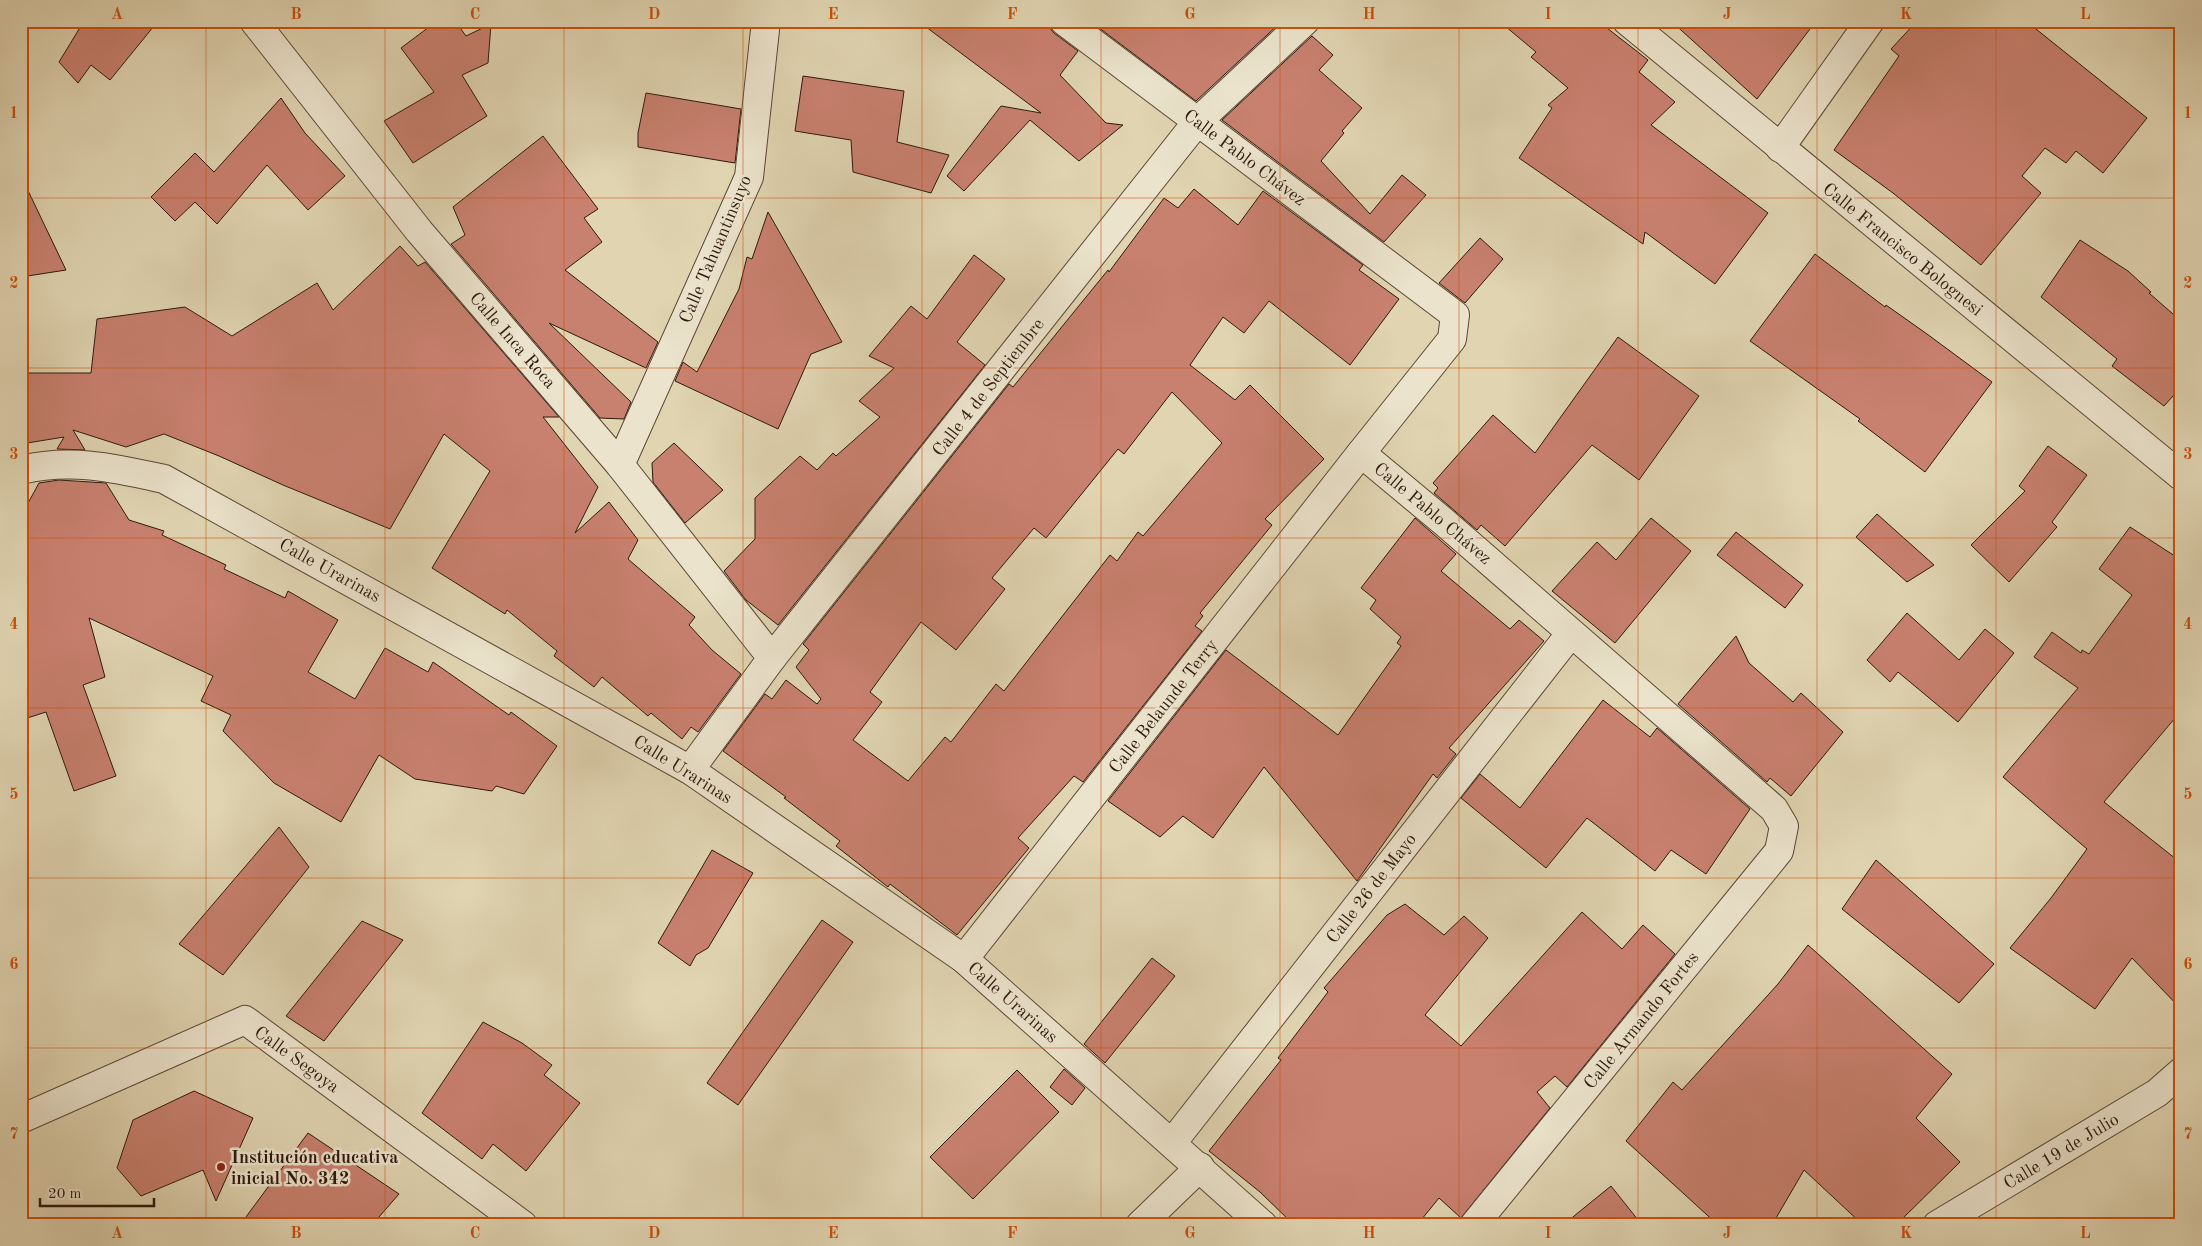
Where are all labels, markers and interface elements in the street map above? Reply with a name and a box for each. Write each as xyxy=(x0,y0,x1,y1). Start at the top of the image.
text: A xyxy=(111,7,123,23)
text: B xyxy=(290,7,302,23)
text: C xyxy=(470,7,480,23)
text: D xyxy=(648,7,660,23)
text: E xyxy=(827,7,839,23)
text: F xyxy=(1007,7,1018,23)
text: G xyxy=(1184,7,1196,23)
text: H xyxy=(1362,7,1376,23)
text: I xyxy=(1544,7,1552,23)
text: J xyxy=(1723,7,1732,23)
text: K xyxy=(1900,7,1912,23)
text: L xyxy=(2080,7,2091,23)
text: 1 xyxy=(9,106,19,122)
street label: Calle Pablo Chávez xyxy=(1180,106,1309,209)
text: 1 xyxy=(2183,106,2193,122)
street label: Calle Tahuantinsuyo xyxy=(677,173,755,326)
street label: Calle Francisco Bolognesi xyxy=(1819,180,1986,320)
text: 2 xyxy=(9,276,19,292)
text: 2 xyxy=(2183,276,2193,292)
street label: Calle Inca Roca xyxy=(466,289,559,392)
street label: Calle 4 de Septiembre xyxy=(929,315,1048,460)
text: 3 xyxy=(9,447,19,463)
text: 3 xyxy=(2183,447,2193,463)
street label: Calle Pablo Chávez xyxy=(1370,459,1495,568)
street label: Calle Urarinas xyxy=(276,536,383,606)
text: 4 xyxy=(9,617,19,633)
text: 4 xyxy=(2183,617,2193,633)
street label: Calle Belaunde Terry xyxy=(1106,636,1222,777)
street label: Calle Urarinas xyxy=(630,732,735,808)
text: 5 xyxy=(9,787,19,803)
text: 5 xyxy=(2183,787,2193,803)
street label: Calle 26 de Mayo xyxy=(1323,830,1420,947)
street label: Calle Armando Fortes xyxy=(1581,948,1703,1093)
text: 6 xyxy=(9,957,19,973)
text: 6 xyxy=(2183,957,2193,973)
street label: Calle Urarinas xyxy=(964,959,1061,1047)
street label: Calle Segoya xyxy=(251,1023,342,1097)
street label: Calle 19 de Julio xyxy=(2001,1110,2122,1193)
text: 7 xyxy=(9,1127,19,1143)
text: 7 xyxy=(2183,1127,2193,1143)
place label: Institución educativa inicial No. 342 xyxy=(231,1149,398,1188)
marker: Institución educativa inicial No. 342 xyxy=(215,1161,227,1173)
scale bar xyxy=(40,1176,154,1208)
text: 20 m xyxy=(48,1187,82,1202)
text: A xyxy=(111,1226,123,1242)
text: B xyxy=(290,1226,302,1242)
text: C xyxy=(470,1226,480,1242)
text: D xyxy=(648,1226,660,1242)
text: E xyxy=(827,1226,839,1242)
text: F xyxy=(1007,1226,1018,1242)
text: G xyxy=(1184,1226,1196,1242)
text: H xyxy=(1362,1226,1376,1242)
text: I xyxy=(1544,1226,1552,1242)
text: J xyxy=(1723,1226,1732,1242)
text: K xyxy=(1900,1226,1912,1242)
text: L xyxy=(2080,1226,2091,1242)

